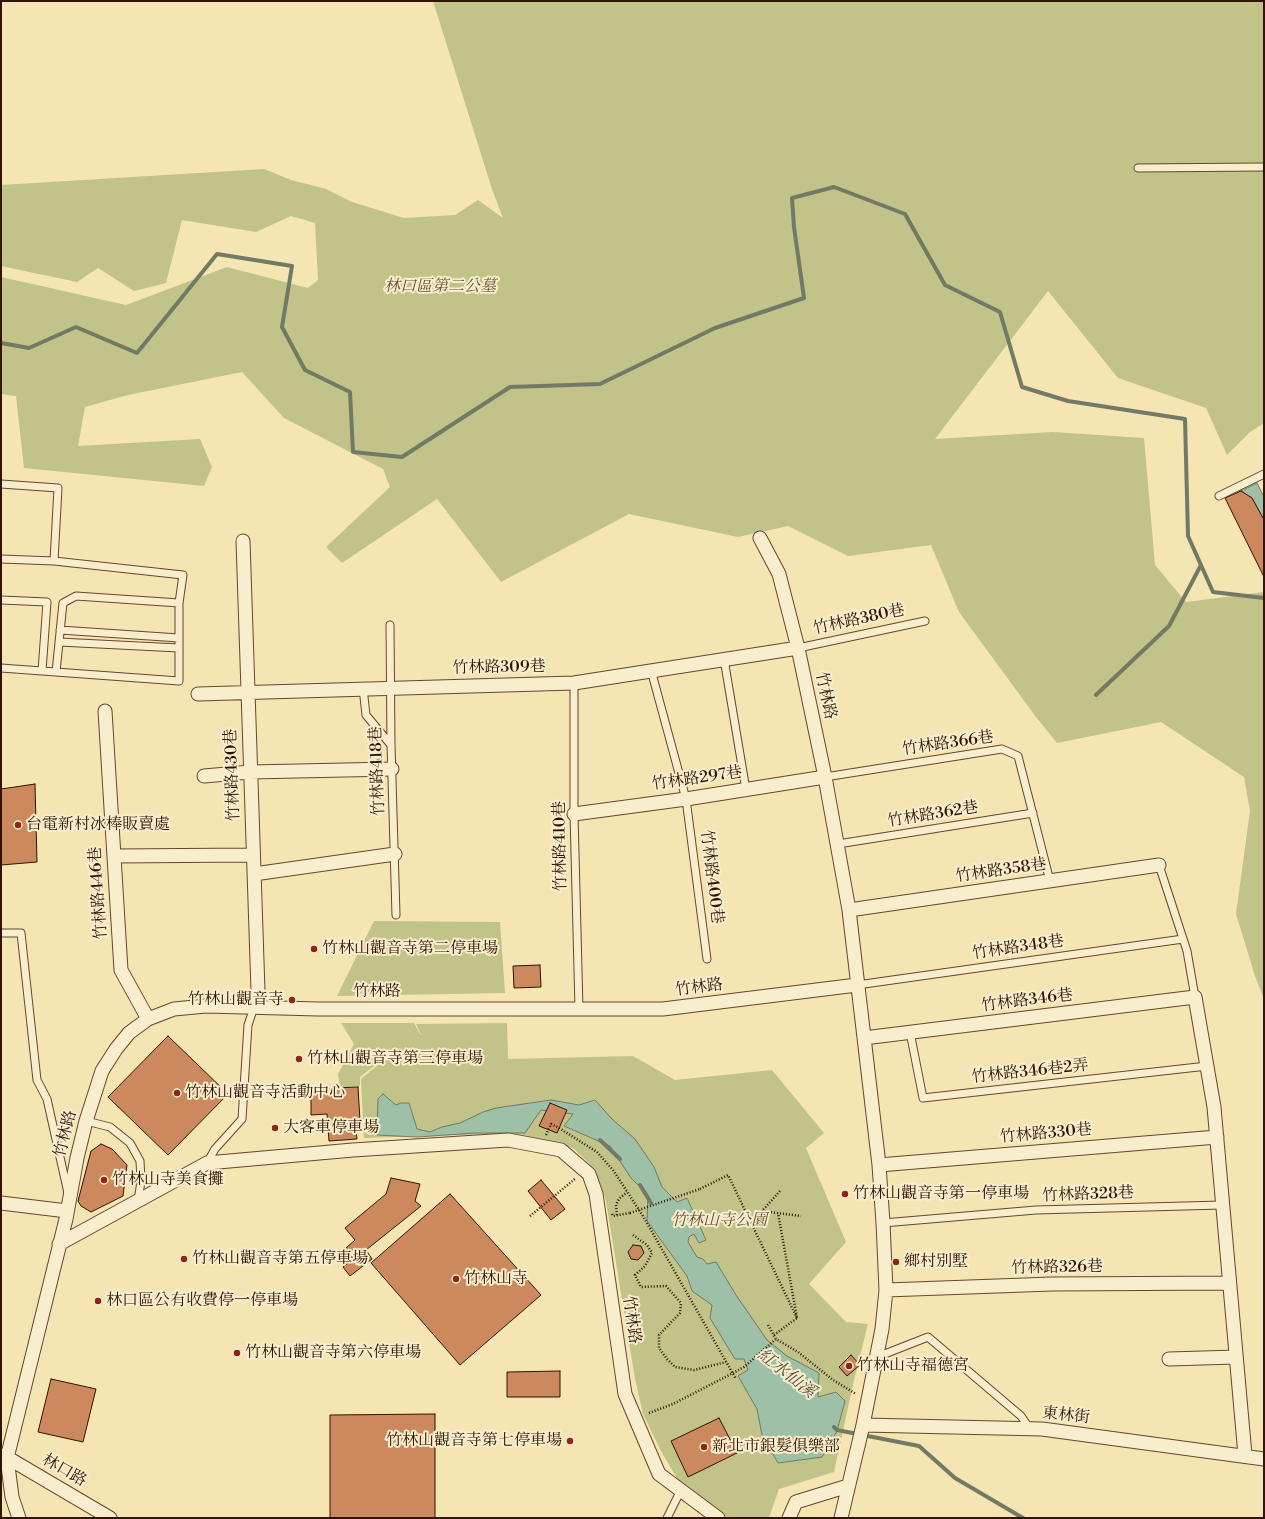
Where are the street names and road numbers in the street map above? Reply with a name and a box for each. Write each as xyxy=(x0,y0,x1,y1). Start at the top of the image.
street label: 竹林路380巷 xyxy=(811,601,907,639)
street label: 竹林路309巷 xyxy=(452,658,546,678)
street label: 竹林路 xyxy=(811,671,839,721)
street label: 竹林路418巷 xyxy=(367,726,389,816)
street label: 竹林路430巷 xyxy=(222,728,244,822)
street label: 竹林路366巷 xyxy=(901,728,995,760)
street label: 竹林路297巷 xyxy=(651,763,743,795)
street label: 竹林路362巷 xyxy=(886,798,980,832)
street label: 竹林路410巷 xyxy=(551,801,571,891)
street label: 竹林路400巷 xyxy=(696,829,726,925)
street label: 竹林路446巷 xyxy=(86,846,112,940)
street label: 竹林路358巷 xyxy=(954,855,1048,887)
street label: 竹林路348巷 xyxy=(971,932,1065,964)
street label: 竹林路 xyxy=(674,976,724,1000)
street label: 竹林路 xyxy=(353,982,401,1002)
street label: 竹林路346巷 xyxy=(980,986,1074,1016)
street label: 竹林路346巷2弄 xyxy=(971,1056,1089,1088)
street label: 竹林路 xyxy=(51,1108,81,1160)
street label: 竹林路330巷 xyxy=(999,1120,1093,1148)
street label: 竹林路328巷 xyxy=(1042,1184,1134,1206)
street label: 竹林路326巷 xyxy=(1011,1258,1103,1278)
street label: 竹林路 xyxy=(618,1295,644,1345)
street label: 東林街 xyxy=(1041,1404,1091,1428)
street label: 林口路 xyxy=(38,1451,90,1491)

